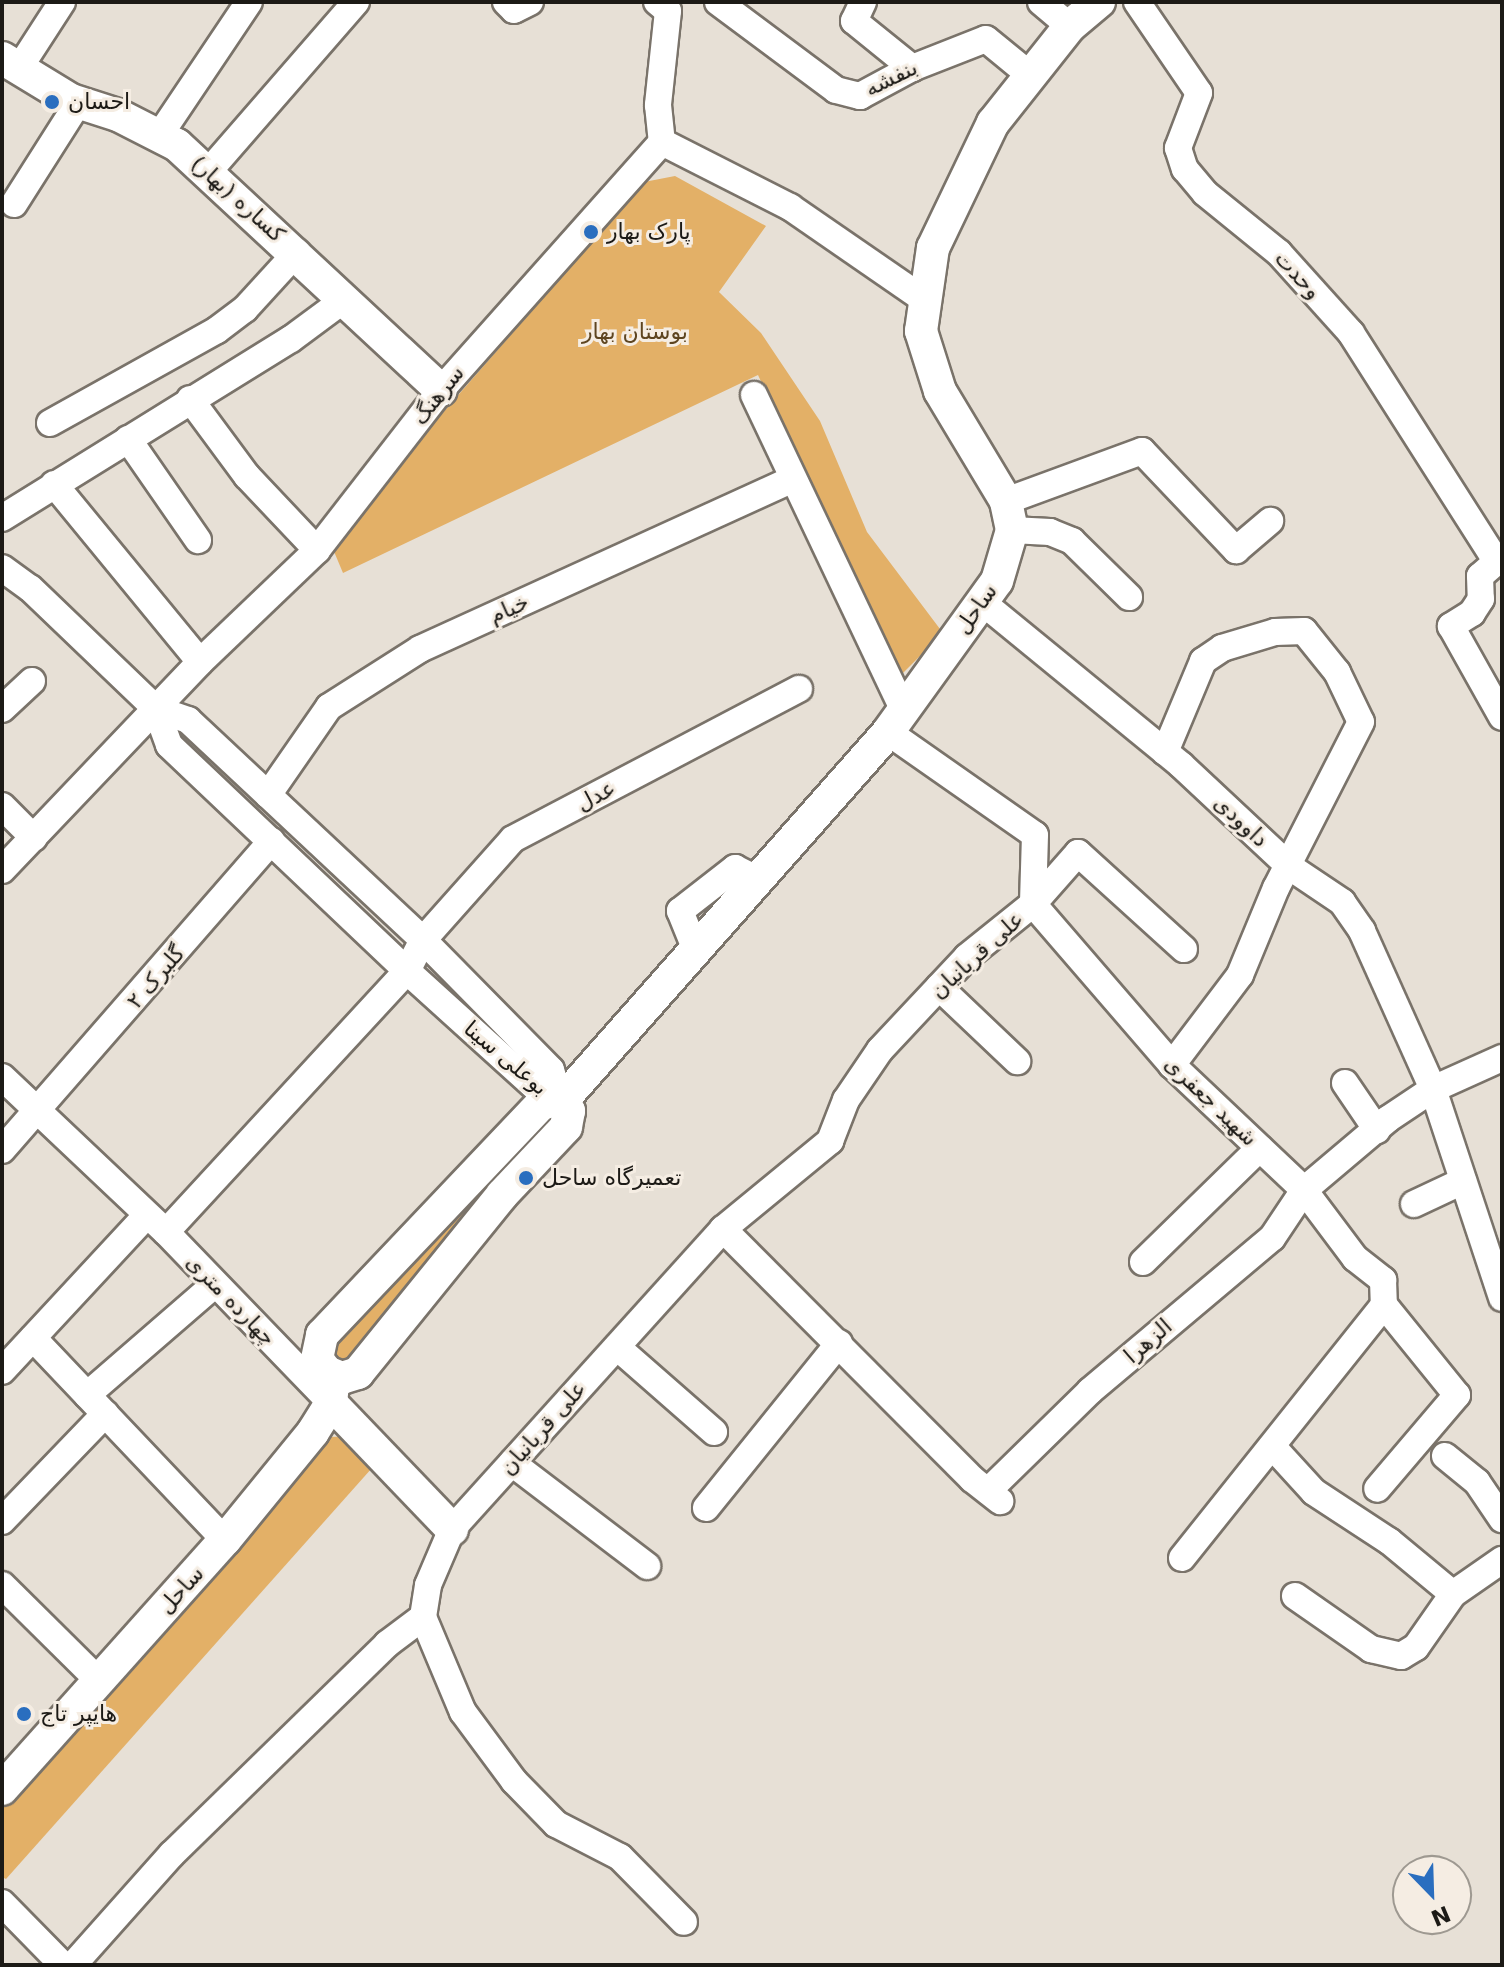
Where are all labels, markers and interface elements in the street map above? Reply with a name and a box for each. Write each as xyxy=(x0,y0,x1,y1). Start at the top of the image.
street label: بنفشه xyxy=(860,54,922,102)
place label: احسان xyxy=(68,89,130,115)
marker: احسان xyxy=(43,93,61,111)
street label: کساره (بهار) xyxy=(186,150,290,248)
place label: پارک بهار xyxy=(607,219,691,245)
marker: پارک بهار xyxy=(582,223,600,241)
street label: وحدت xyxy=(1269,245,1327,305)
park label: بوستان بهار xyxy=(582,319,688,345)
street label: سرهنگ xyxy=(406,360,470,430)
street label: ساحل xyxy=(949,579,1003,639)
street label: خیام xyxy=(485,589,533,629)
street label: عدل xyxy=(572,775,620,817)
street label: داوودی xyxy=(1209,789,1273,853)
street label: علی قربانیان xyxy=(925,906,1029,1004)
street label: گلبرک ۲ xyxy=(121,940,191,1014)
street label: بوعلی سینا xyxy=(459,1015,553,1101)
street label: شهید جعفری xyxy=(1159,1050,1263,1152)
place label: تعمیرگاه ساحل xyxy=(542,1165,681,1191)
marker: تعمیرگاه ساحل xyxy=(517,1169,535,1187)
street label: چهارده متری xyxy=(181,1249,281,1351)
street label: الزهرا xyxy=(1119,1313,1177,1369)
street label: علی قربانیان xyxy=(494,1376,592,1480)
street label: ساحل xyxy=(153,1561,209,1619)
place label: هایپر تاج xyxy=(40,1701,117,1727)
marker: هایپر تاج xyxy=(15,1705,33,1723)
north arrow xyxy=(1392,1855,1472,1935)
text: N xyxy=(1427,1901,1454,1931)

